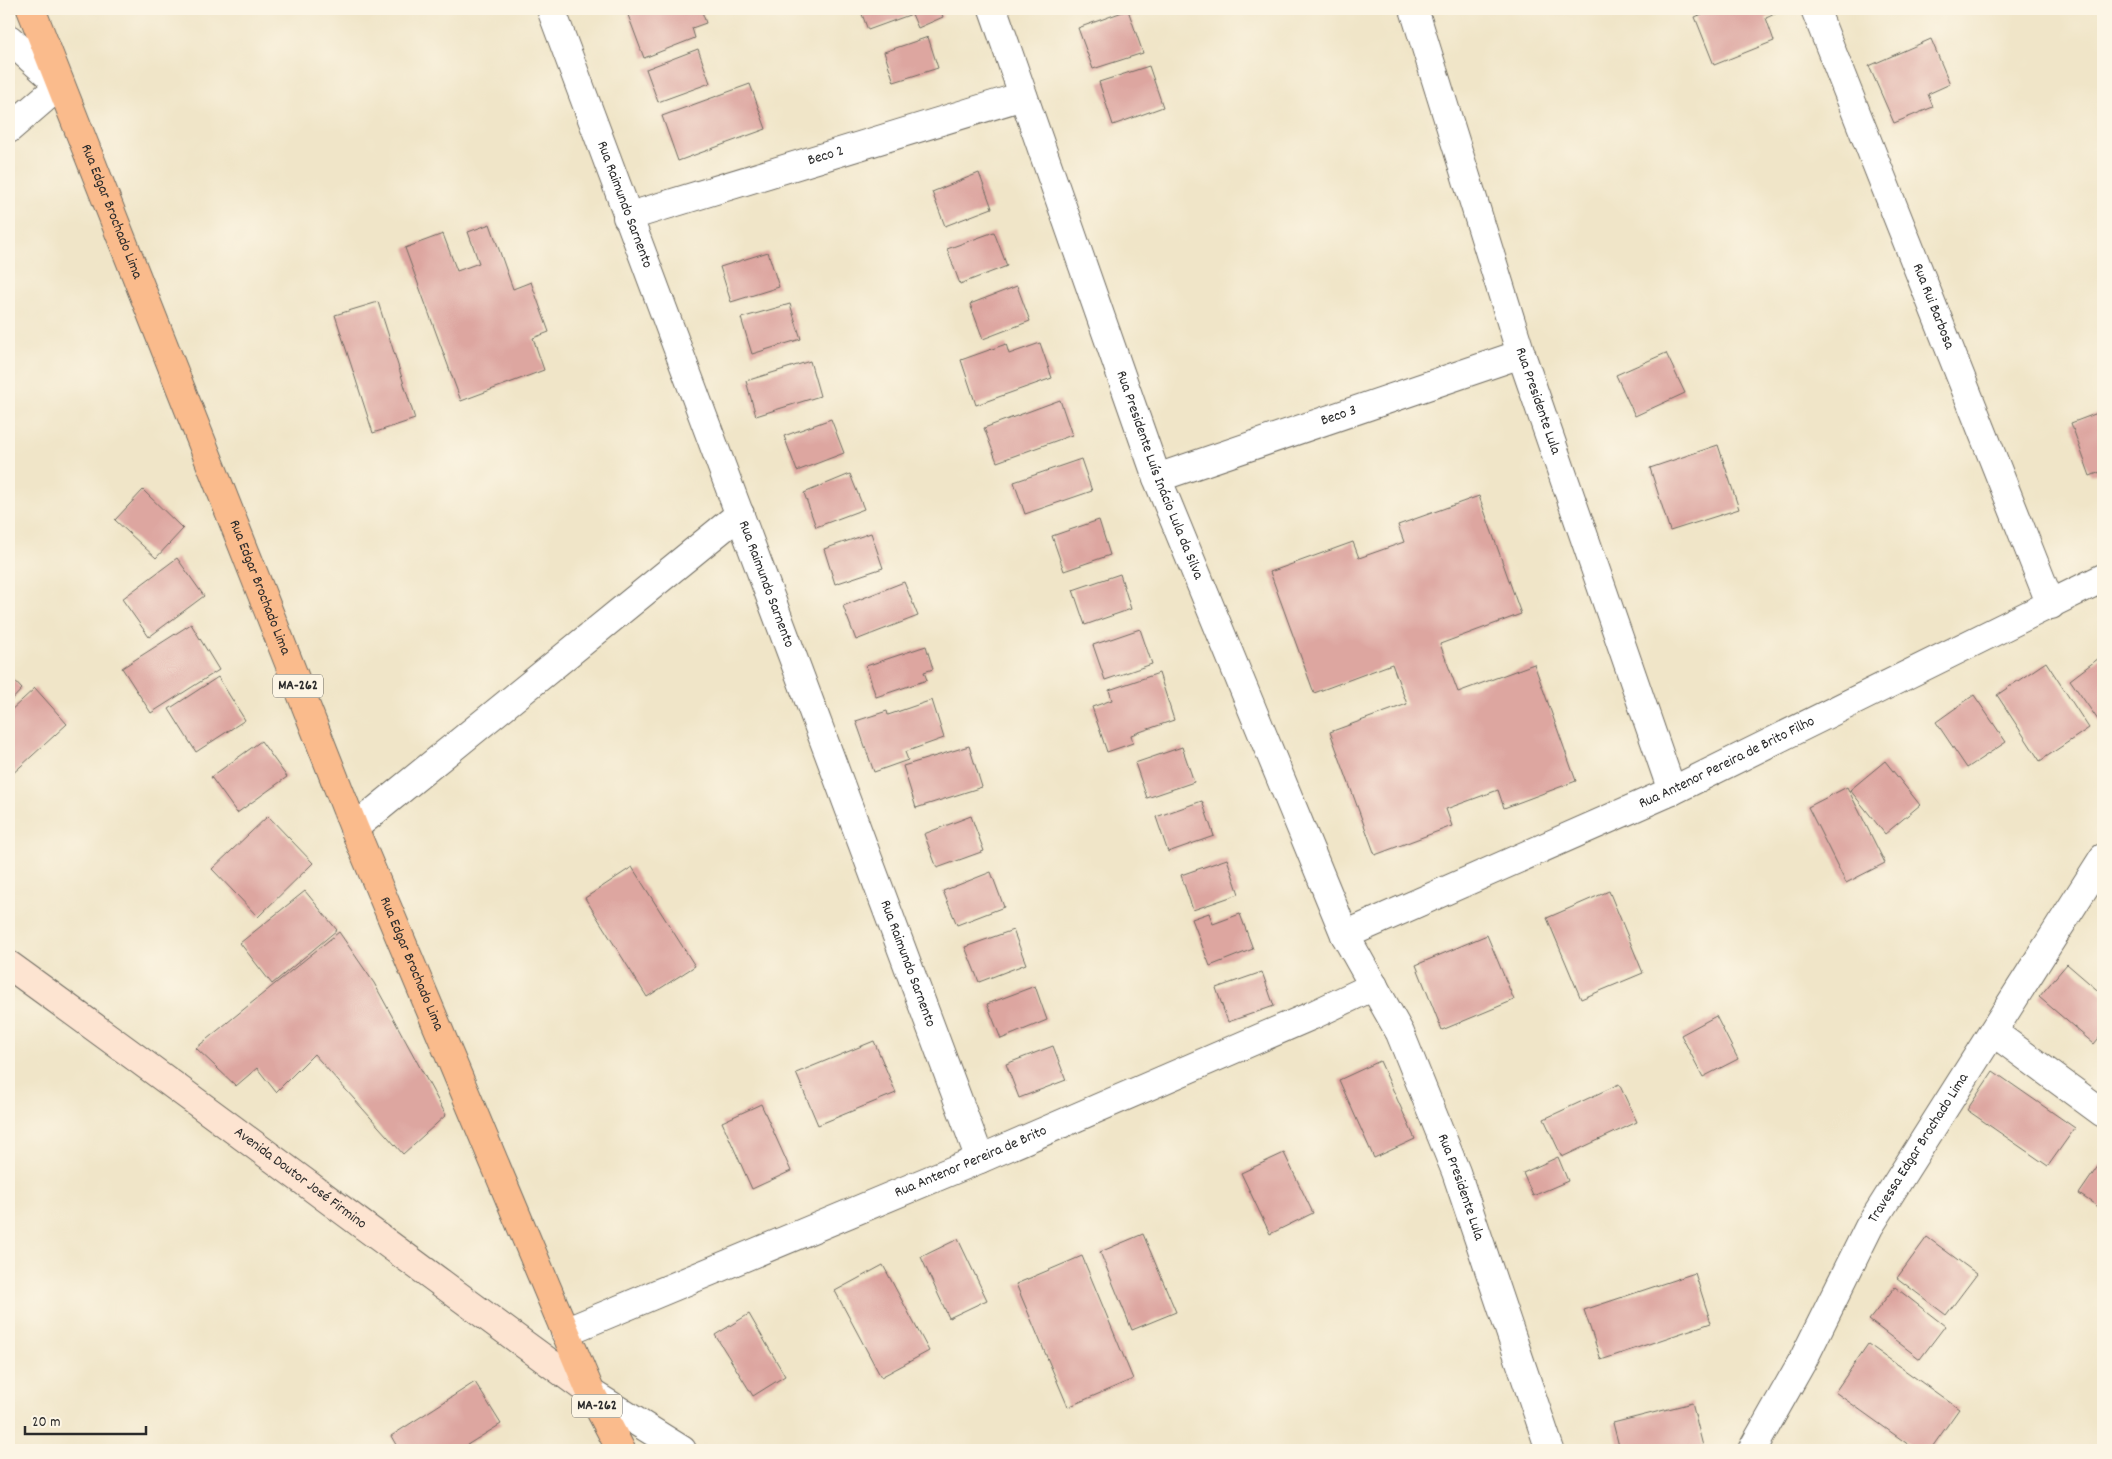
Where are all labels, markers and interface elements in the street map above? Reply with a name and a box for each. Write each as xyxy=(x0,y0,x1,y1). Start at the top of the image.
street label: Rua Raimundo Sarnento xyxy=(590,138,658,272)
street label: Beco 2 xyxy=(805,140,847,172)
street label: Rua Edgar Brochado Lima xyxy=(74,141,148,283)
street label: Rua Rui Barbosa xyxy=(1906,260,1960,354)
street label: Rua Presidente Lula xyxy=(1509,345,1566,458)
street label: Rua Presidente Luís Inácio Lula da Silva xyxy=(1109,368,1209,584)
street label: Beco 3 xyxy=(1318,400,1360,432)
street label: Rua Edgar Brochado Lima xyxy=(223,517,296,659)
street label: Rua Raimundo Sarnento xyxy=(732,518,799,651)
road number: MA-262 xyxy=(273,674,323,698)
street label: Rua Antenor Pereira de Brito Filho xyxy=(1636,711,1819,815)
street label: Rua Edgar Brochado Lima xyxy=(373,894,449,1035)
street label: Rua Raimundo Sarnento xyxy=(873,897,941,1031)
street label: Travessa Edgar Brochado Lima xyxy=(1863,1068,1975,1228)
street label: Rua Antenor Pereira de Brito xyxy=(891,1120,1051,1204)
street label: Avenida Doutor José Firmino xyxy=(229,1122,371,1235)
street label: Rua Presidente Lula xyxy=(1431,1131,1490,1244)
road number: MA-262 xyxy=(572,1394,622,1418)
scale bar xyxy=(25,1404,146,1436)
text: 20 m xyxy=(32,1412,60,1434)

